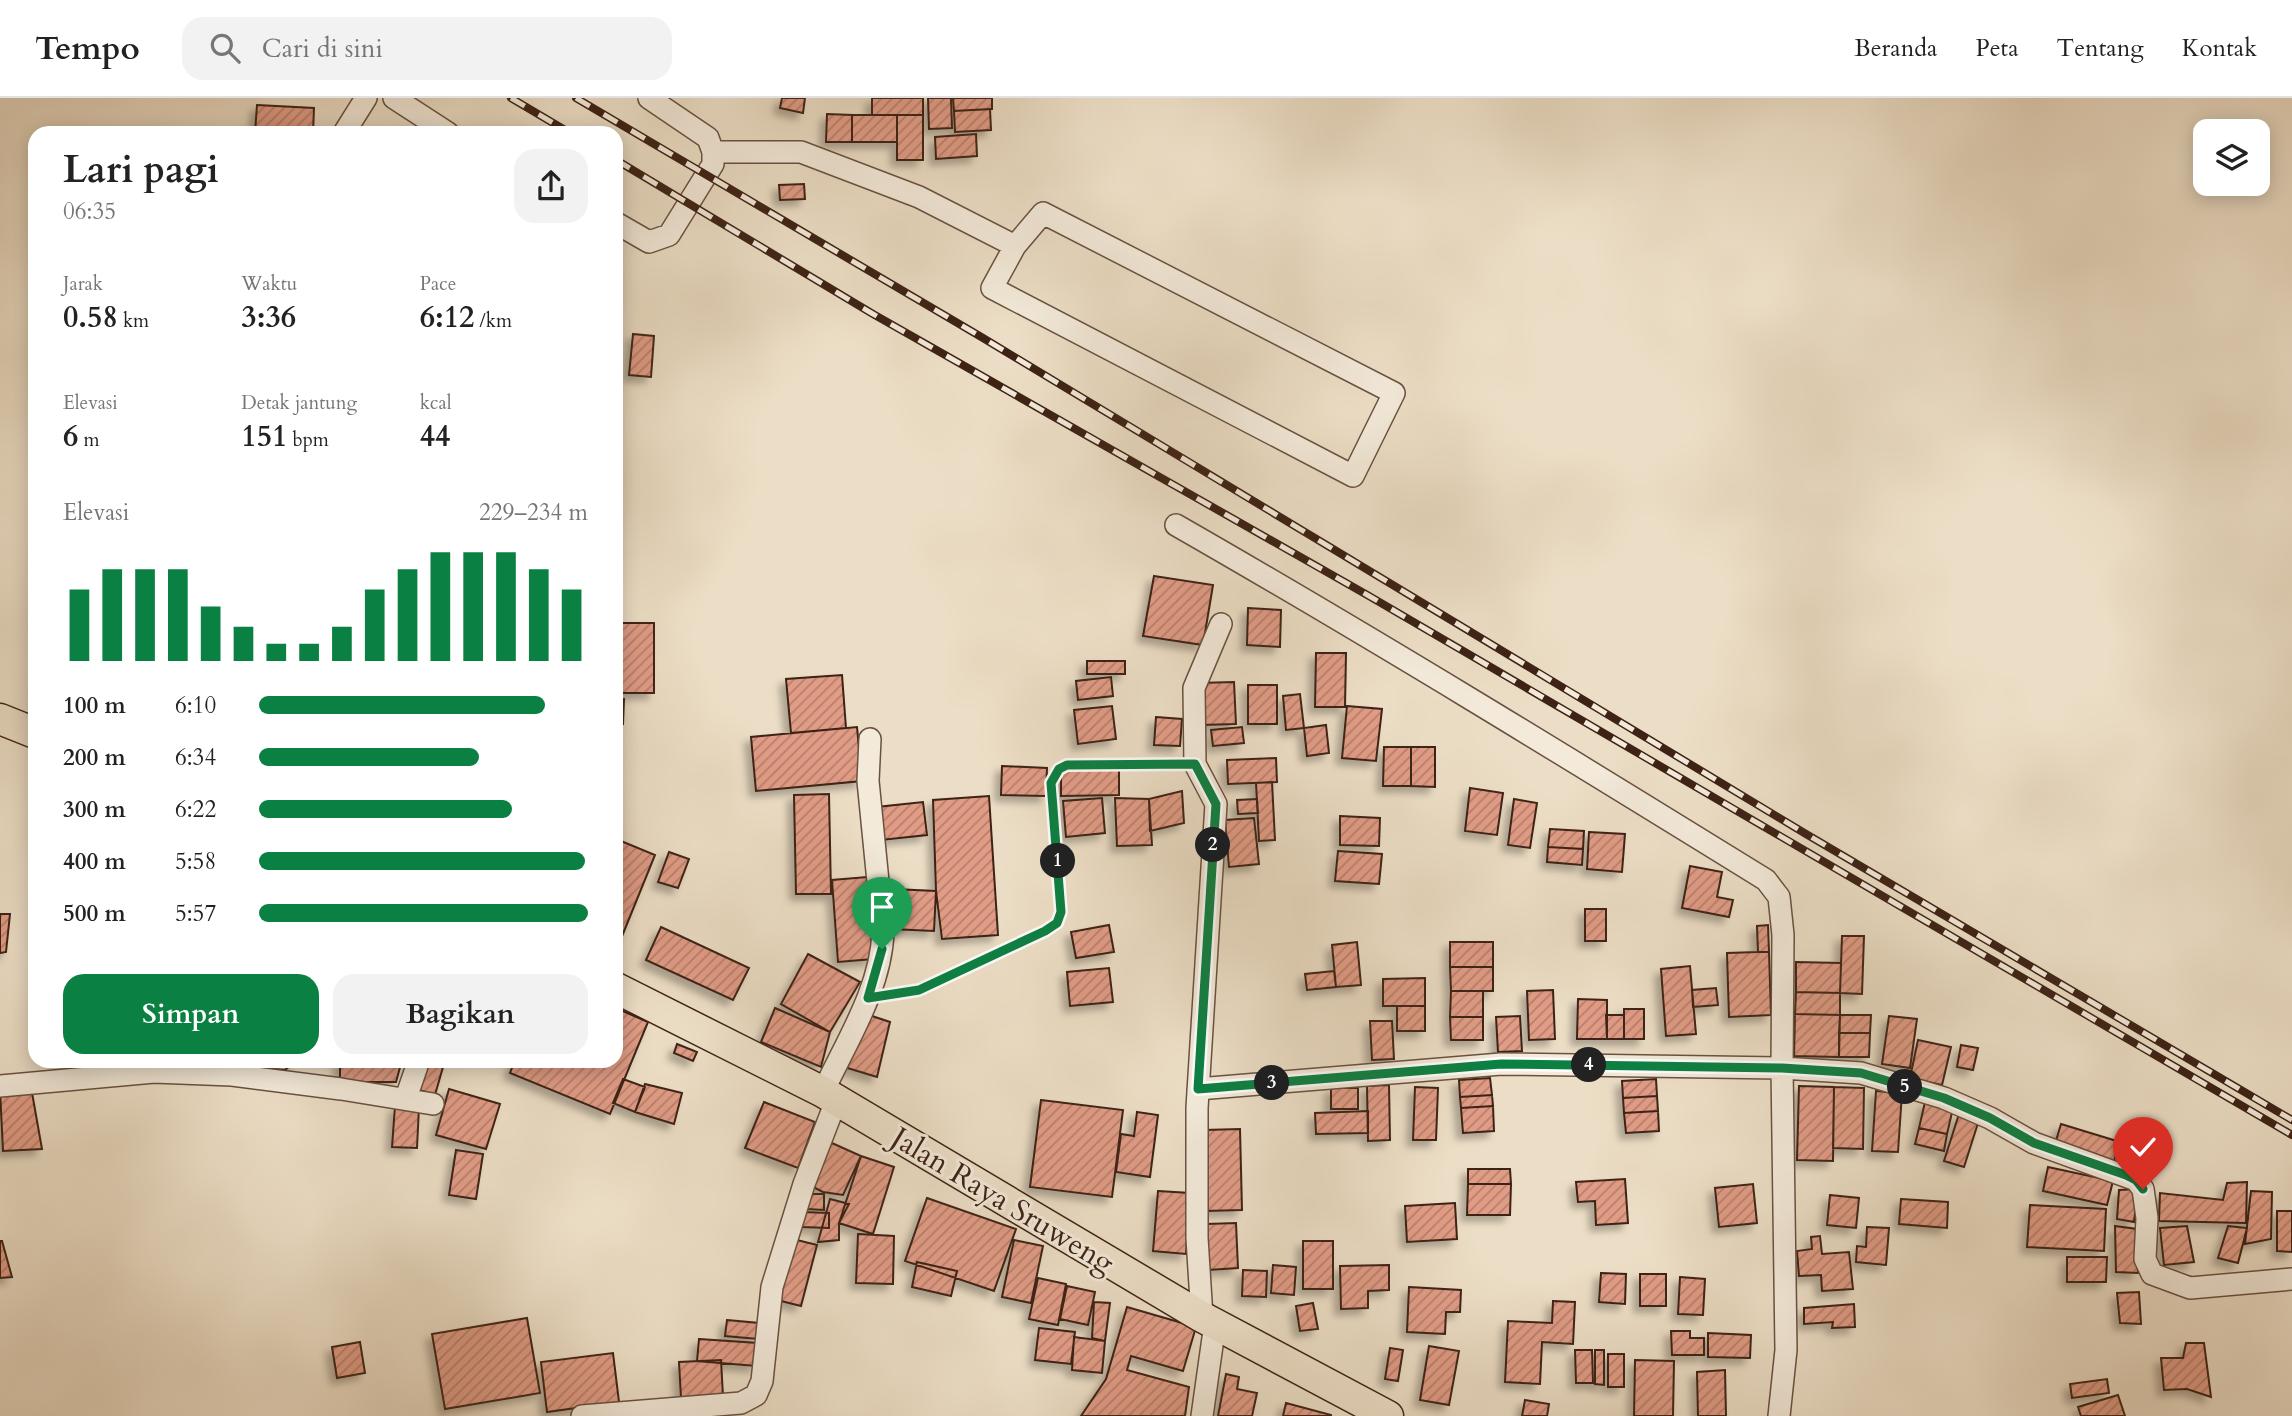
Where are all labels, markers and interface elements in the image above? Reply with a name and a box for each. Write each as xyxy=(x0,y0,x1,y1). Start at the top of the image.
search box xyxy=(182,17,672,80)
text: Tempo xyxy=(35,26,140,71)
icon: search xyxy=(206,29,244,67)
text: Cari di sini xyxy=(262,31,383,66)
text: Beranda xyxy=(1854,32,1937,65)
text: Peta xyxy=(1975,32,2019,65)
text: Tentang xyxy=(2057,32,2144,65)
text: Kontak xyxy=(2182,32,2257,65)
map controls xyxy=(2193,119,2270,196)
button: layers xyxy=(2193,119,2270,196)
text: Lari pagi xyxy=(63,144,219,196)
button: share xyxy=(514,149,588,223)
text: 06:35 xyxy=(63,196,116,227)
text: Jarak xyxy=(63,271,103,297)
text: Waktu xyxy=(241,271,297,297)
text: Pace xyxy=(420,271,456,297)
text: 0.58 xyxy=(63,297,118,338)
text: 3:36 xyxy=(241,297,296,338)
text: 6:12 xyxy=(420,297,474,338)
text: km xyxy=(118,308,149,334)
text: /km xyxy=(474,308,512,334)
text: Elevasi xyxy=(63,390,118,416)
text: Detak jantung xyxy=(241,390,357,416)
text: kcal xyxy=(420,390,452,416)
text: 6 xyxy=(63,416,78,457)
text: 151 xyxy=(241,416,287,457)
text: 44 xyxy=(420,416,450,457)
text: m xyxy=(78,427,100,453)
text: bpm xyxy=(287,427,329,453)
text: Elevasi xyxy=(63,497,129,528)
text: 229–234 m xyxy=(479,497,588,528)
text: 100 m xyxy=(63,690,126,721)
text: 6:10 xyxy=(175,690,216,721)
text: 200 m xyxy=(63,742,126,773)
text: 6:34 xyxy=(175,742,216,773)
text: 300 m xyxy=(63,794,126,825)
text: 6:22 xyxy=(175,794,216,825)
pin: 2 xyxy=(1196,828,1230,862)
text: 2 xyxy=(1208,831,1217,857)
pin: 1 xyxy=(1040,844,1076,878)
text: 400 m xyxy=(63,846,126,877)
text: 5:58 xyxy=(175,846,216,877)
text: 1 xyxy=(1053,847,1062,873)
pin xyxy=(852,877,912,949)
icon: arrive xyxy=(863,888,901,926)
text: 500 m xyxy=(63,898,126,929)
text: 5:57 xyxy=(175,898,216,929)
button: Simpan xyxy=(63,974,319,1054)
button: Bagikan xyxy=(333,974,588,1054)
pin: 4 xyxy=(1572,1048,1606,1082)
text: 4 xyxy=(1584,1051,1593,1077)
pin: 3 xyxy=(1254,1066,1290,1100)
text: 3 xyxy=(1267,1069,1276,1095)
pin: 5 xyxy=(1888,1070,1923,1104)
text: 5 xyxy=(1900,1073,1909,1099)
street label: Jalan Raya Sruweng xyxy=(880,1116,1122,1283)
pin xyxy=(2113,1117,2173,1189)
icon: check xyxy=(2124,1128,2162,1166)

